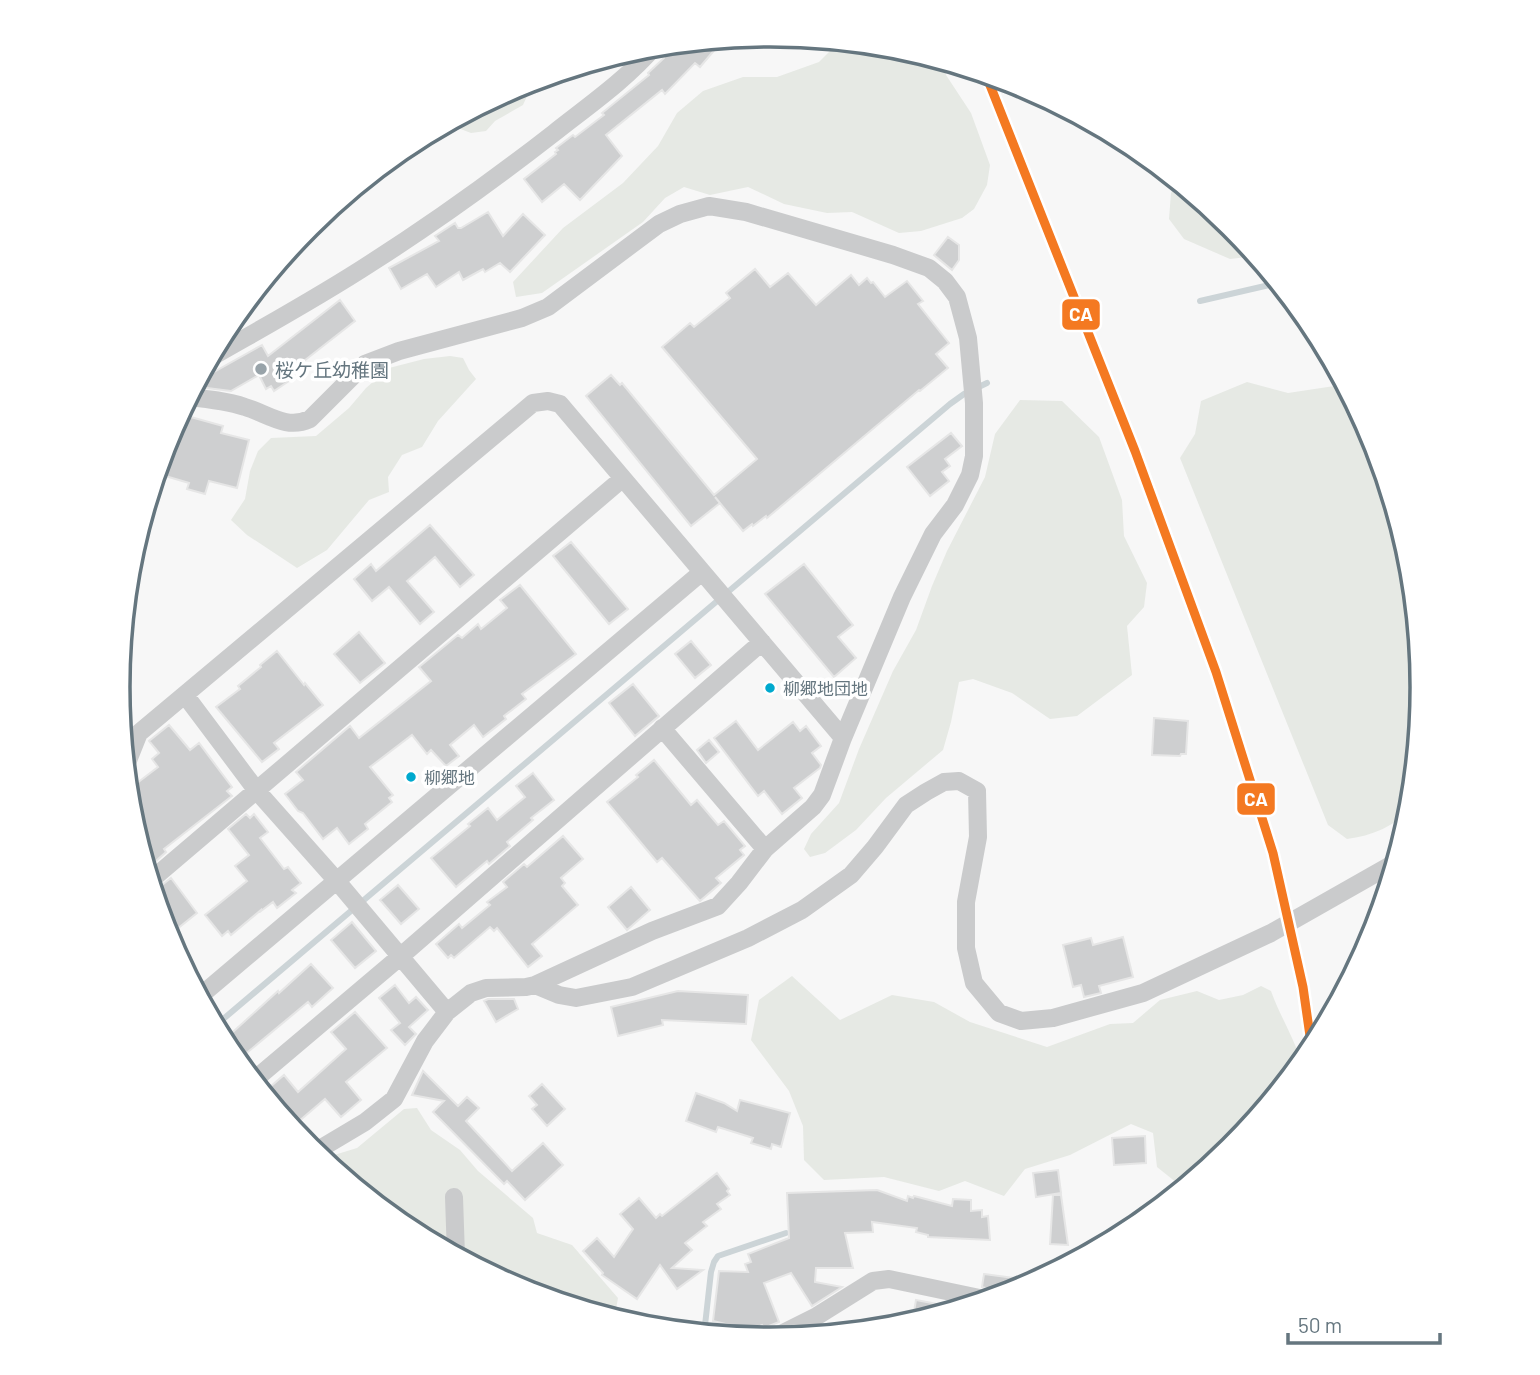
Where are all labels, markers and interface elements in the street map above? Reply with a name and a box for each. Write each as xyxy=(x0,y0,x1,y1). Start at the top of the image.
line badge: CA xyxy=(1061,298,1101,331)
text: CA xyxy=(1069,302,1093,325)
place label: 桜ケ丘幼稚園 xyxy=(275,358,389,381)
marker: 桜ケ丘幼稚園 xyxy=(253,361,269,377)
place label: 柳郷地団地 xyxy=(783,678,868,698)
marker: 柳郷地団地 xyxy=(763,681,777,695)
place label: 柳郷地 xyxy=(424,767,475,787)
marker: 柳郷地 xyxy=(404,770,418,784)
line badge: CA xyxy=(1236,782,1276,816)
text: CA xyxy=(1244,787,1268,810)
scale bar xyxy=(1288,1302,1440,1346)
text: 50 m xyxy=(1298,1312,1342,1337)

